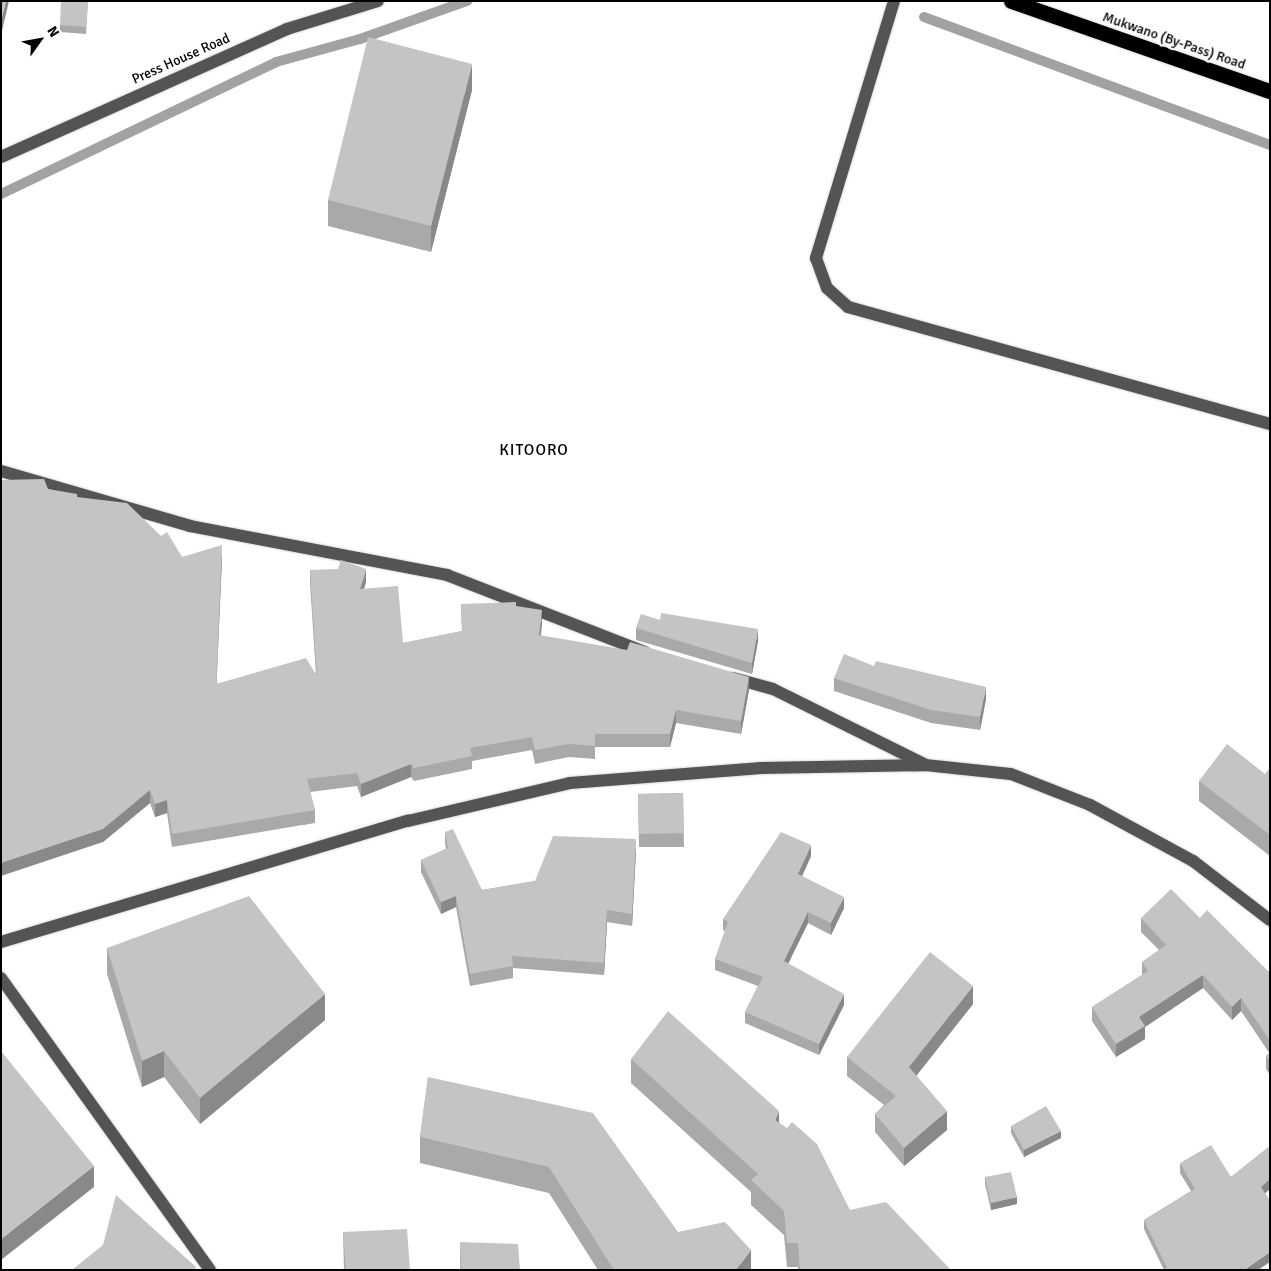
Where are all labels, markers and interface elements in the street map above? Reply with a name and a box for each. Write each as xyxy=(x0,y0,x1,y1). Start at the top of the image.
street label: Mukwano (By-Pass) Road xyxy=(1100,9,1248,73)
north arrow xyxy=(15,15,65,65)
text: N xyxy=(43,23,63,40)
street label: Press House Road xyxy=(129,30,233,88)
district label: KITOORO xyxy=(498,440,570,460)

